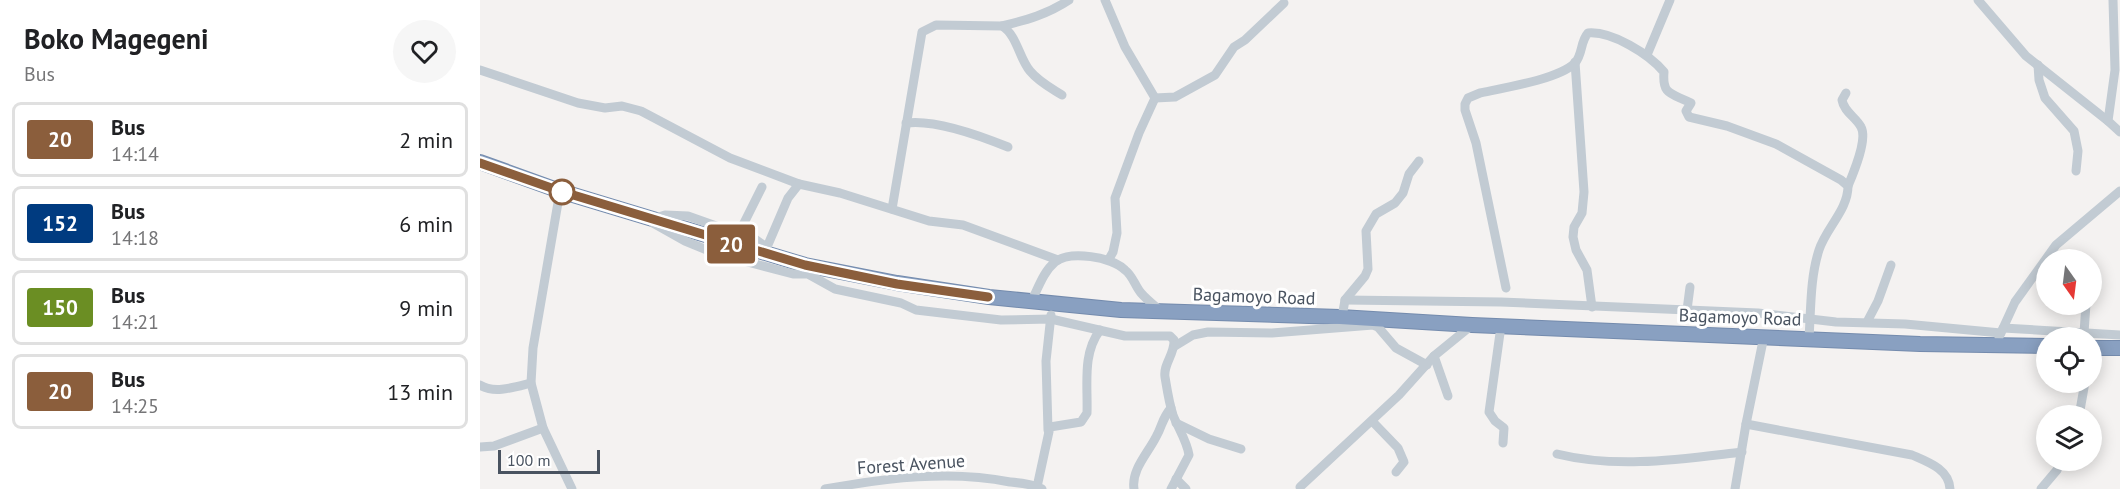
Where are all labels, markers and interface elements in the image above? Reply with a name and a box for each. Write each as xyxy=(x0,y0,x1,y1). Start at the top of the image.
text: Boko Magegeni xyxy=(24,20,209,57)
button: heart xyxy=(393,20,456,83)
text: Bus xyxy=(24,61,55,87)
text: Bus xyxy=(111,113,145,141)
text: 20 xyxy=(48,126,72,153)
text: 2 min xyxy=(399,126,453,154)
text: 14:14 xyxy=(111,141,159,167)
unlabelled marker xyxy=(549,179,575,205)
text: Bus xyxy=(111,197,145,225)
text: 152 xyxy=(42,210,78,237)
text: 6 min xyxy=(399,210,453,238)
line badge: 20 xyxy=(704,224,758,264)
text: 14:18 xyxy=(111,225,159,251)
text: 20 xyxy=(719,231,743,258)
north arrow xyxy=(2036,249,2102,315)
map controls xyxy=(2036,249,2102,471)
text: Bus xyxy=(111,281,145,309)
street label: Bagamoyo Road xyxy=(1192,282,1316,310)
text: 150 xyxy=(42,294,78,321)
text: 9 min xyxy=(399,294,453,322)
street label: Bagamoyo Road xyxy=(1678,303,1802,331)
text: 14:21 xyxy=(111,309,159,335)
button: locate xyxy=(2036,327,2102,393)
text: Bus xyxy=(111,365,145,393)
text: 20 xyxy=(48,378,72,405)
text: 13 min xyxy=(387,378,453,406)
text: 14:25 xyxy=(111,393,159,419)
button: layers xyxy=(2036,405,2102,471)
scale bar xyxy=(498,447,600,474)
street label: Forest Avenue xyxy=(856,449,966,479)
text: 100 m xyxy=(507,450,550,470)

